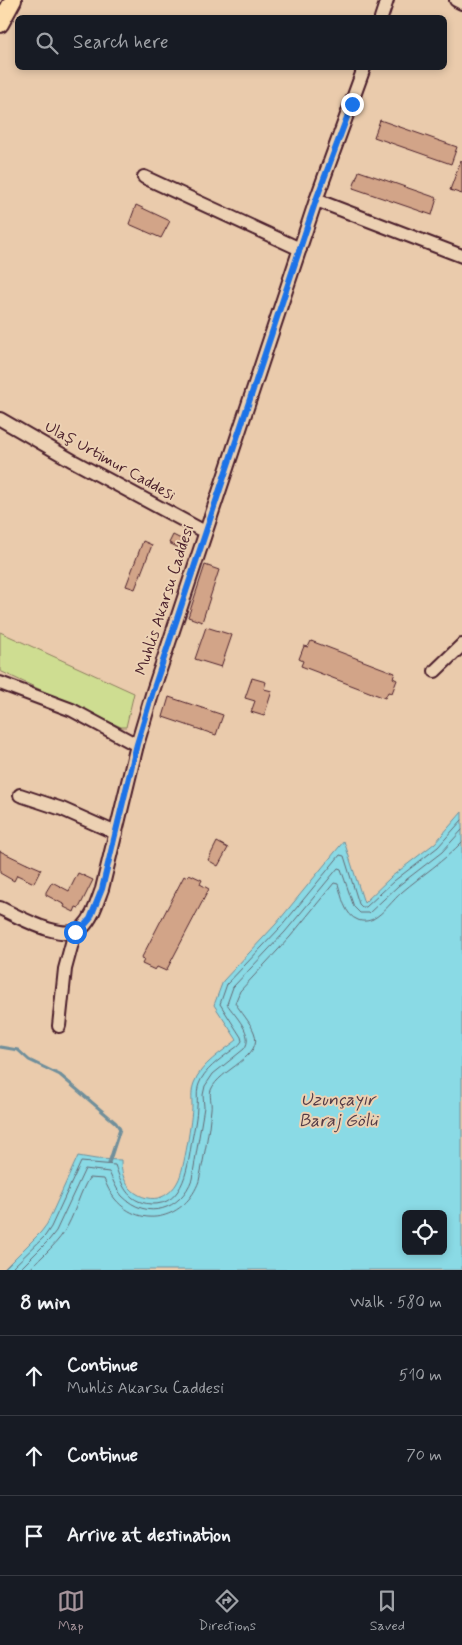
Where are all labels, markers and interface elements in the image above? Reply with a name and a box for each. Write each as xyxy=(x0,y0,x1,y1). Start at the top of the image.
search box xyxy=(15,15,447,70)
icon: search xyxy=(33,29,61,57)
text: Search here xyxy=(73,30,169,55)
route end xyxy=(341,93,364,116)
street label: Ulaş Urtimur Caddesi xyxy=(41,416,179,506)
street label: Muhlis Akarsu Caddesi xyxy=(131,522,199,678)
route start xyxy=(64,921,87,944)
water label: Uzunçayır Baraj Gölü xyxy=(299,1088,379,1133)
map controls xyxy=(402,1210,447,1255)
button: locate xyxy=(402,1210,447,1255)
text: 8 min xyxy=(20,1289,71,1317)
text: Walk · 580 m xyxy=(350,1292,442,1313)
text: Continue xyxy=(67,1353,138,1378)
icon: ahead xyxy=(20,1362,48,1390)
text: 510 m xyxy=(399,1365,442,1386)
text: Muhlis Akarsu Caddesi xyxy=(67,1378,224,1399)
icon: ahead xyxy=(20,1442,48,1470)
text: Continue xyxy=(67,1443,138,1468)
text: 70 m xyxy=(406,1445,442,1466)
icon: arrive xyxy=(20,1522,48,1550)
text: Arrive at destination xyxy=(67,1523,231,1548)
tab: Map xyxy=(57,1587,85,1635)
tab: Directions xyxy=(199,1587,256,1635)
tab: Saved xyxy=(370,1587,405,1635)

